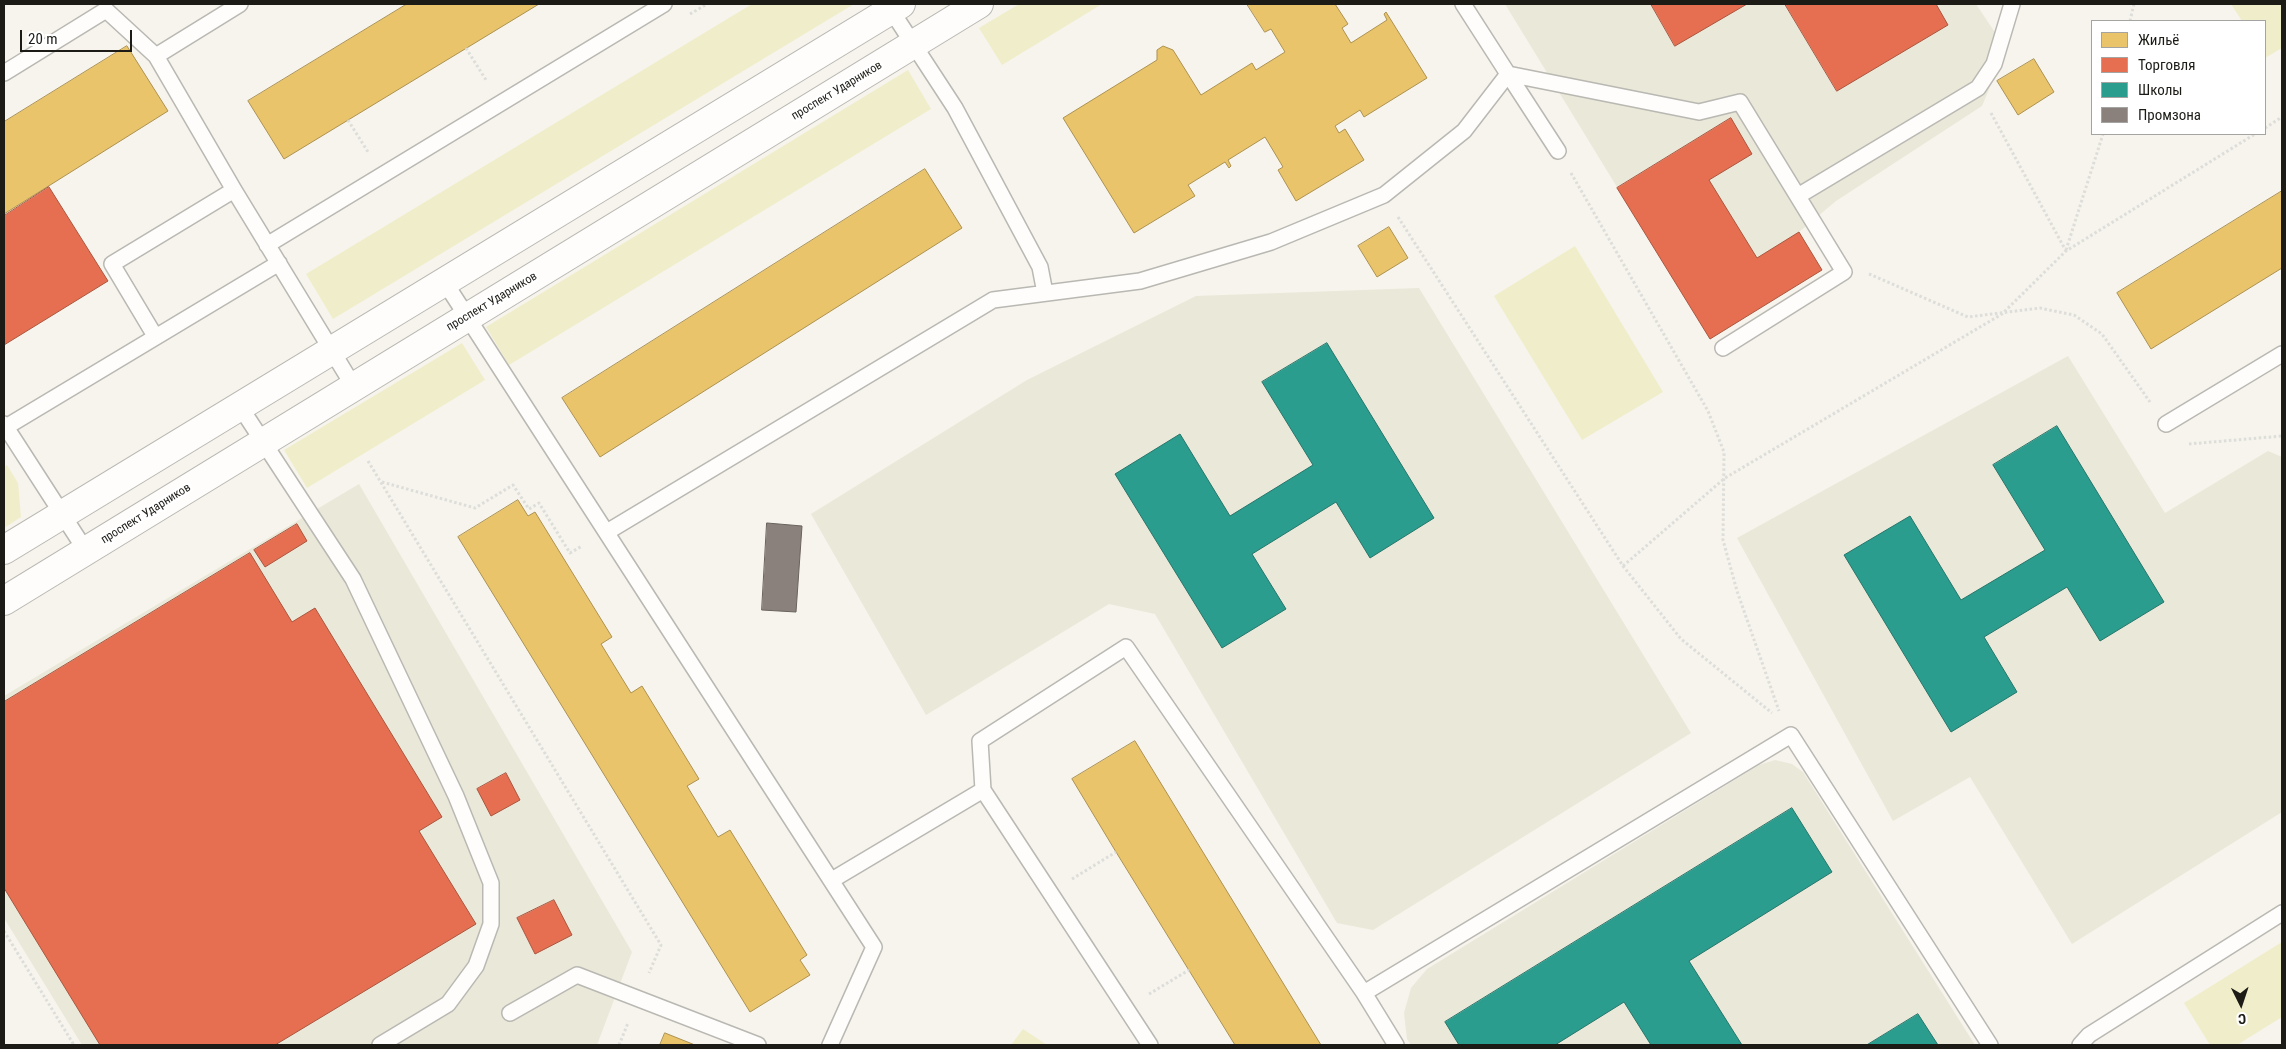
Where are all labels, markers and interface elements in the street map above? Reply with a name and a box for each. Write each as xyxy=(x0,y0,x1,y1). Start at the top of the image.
scale bar xyxy=(22,20,135,52)
legend xyxy=(2091,20,2266,135)
text: 20 m xyxy=(28,30,58,48)
text: Жильё xyxy=(2138,31,2179,49)
text: Торговля xyxy=(2138,56,2195,74)
street label: проспект Ударников xyxy=(789,58,885,124)
text: Школы xyxy=(2138,81,2183,99)
text: Промзона xyxy=(2138,106,2201,124)
street label: проспект Ударников xyxy=(444,269,540,335)
street label: проспект Ударников xyxy=(98,481,194,547)
north arrow xyxy=(2216,979,2266,1029)
text: С xyxy=(2238,1011,2247,1027)

